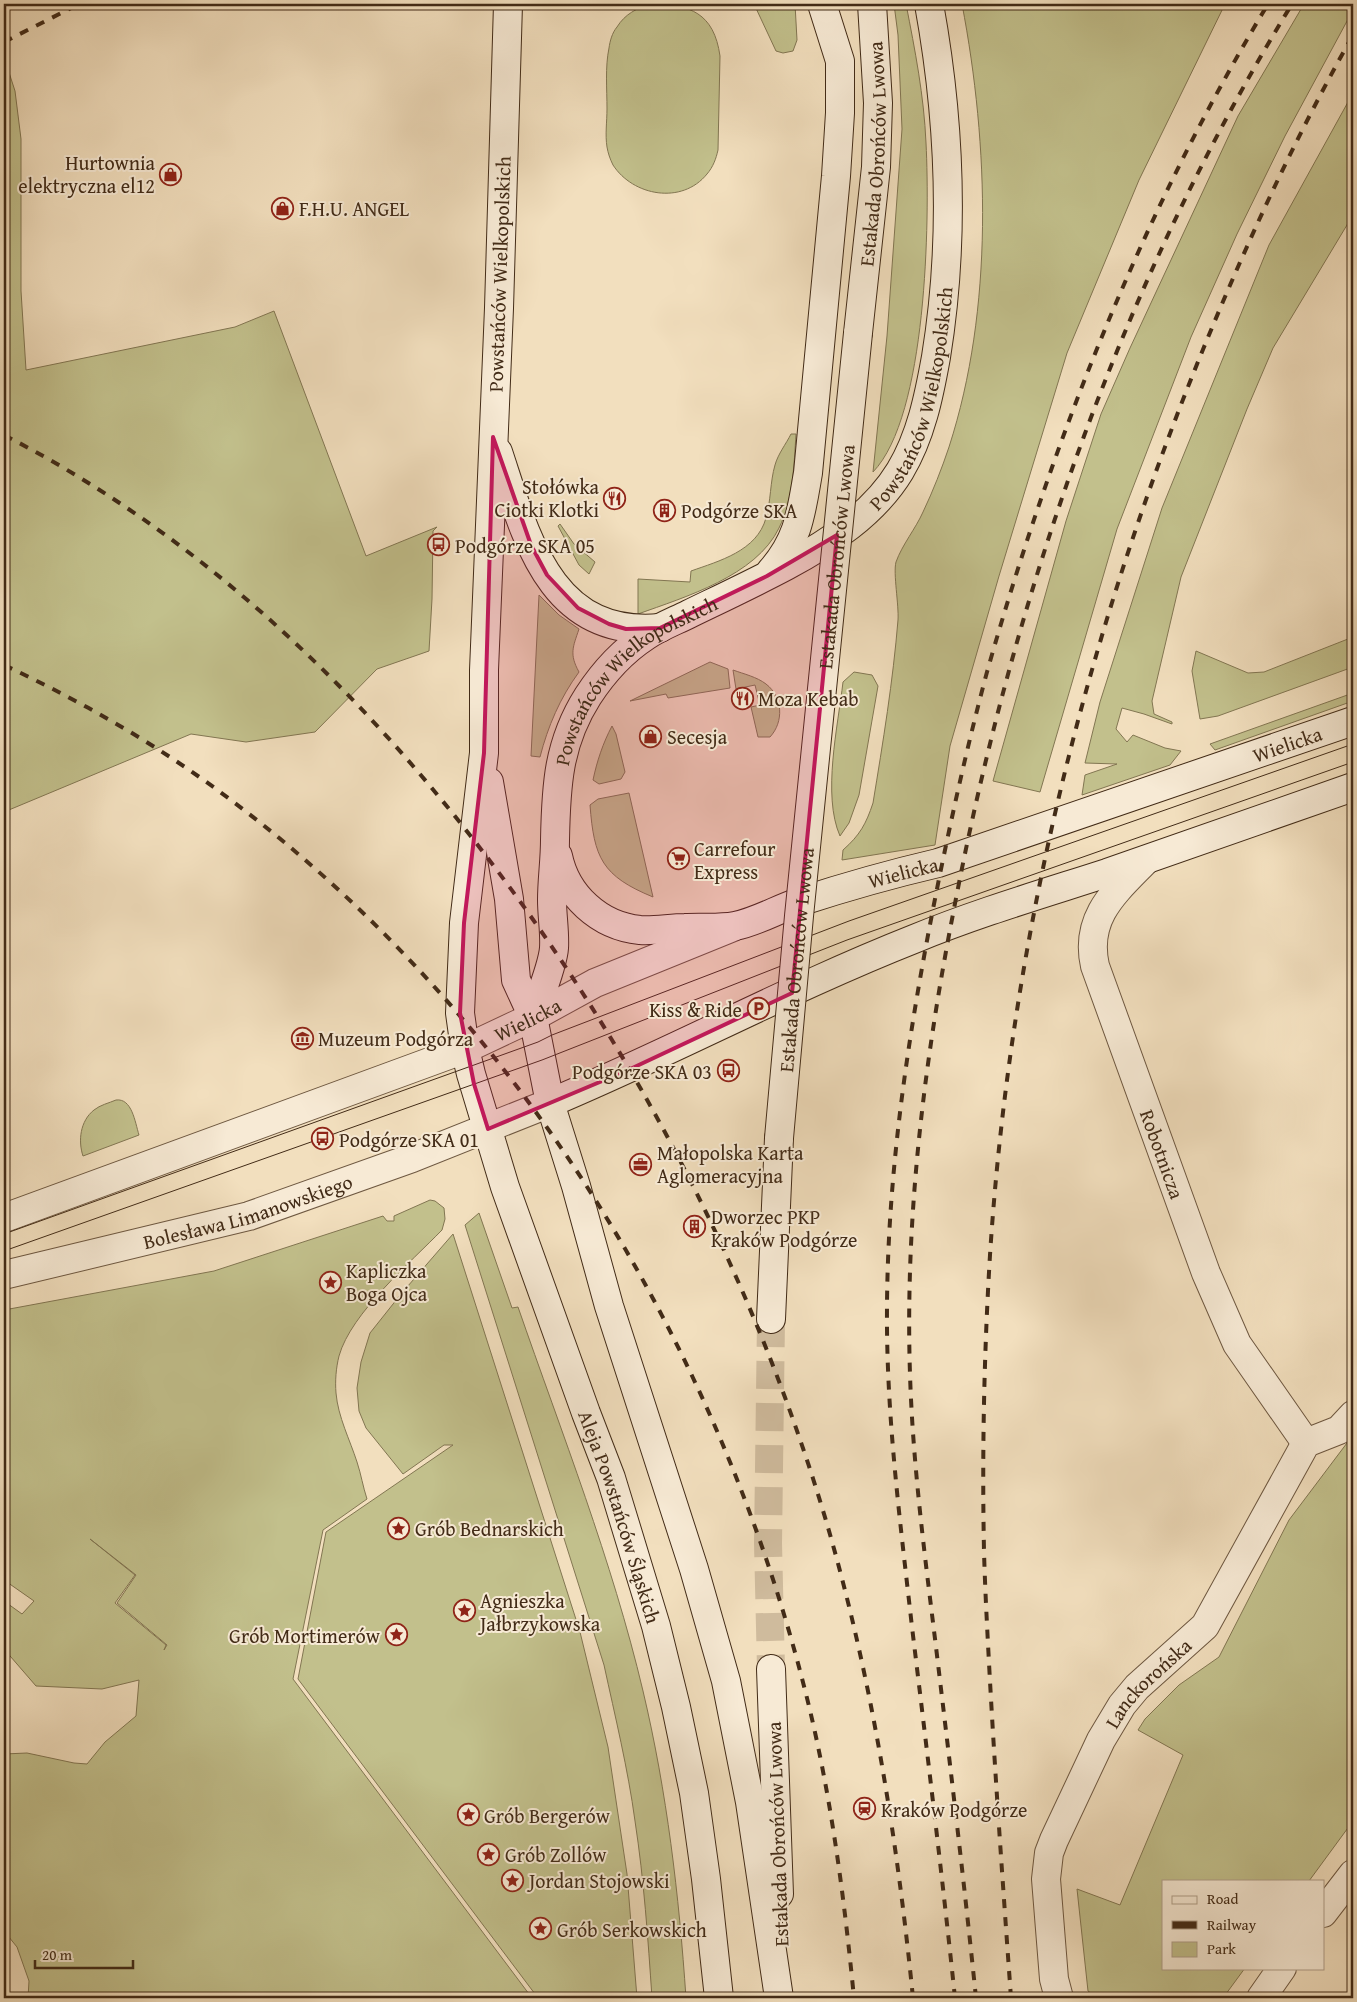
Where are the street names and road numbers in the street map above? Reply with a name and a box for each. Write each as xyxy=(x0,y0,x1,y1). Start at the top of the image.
street label: Estakada Obrońców Lwowa xyxy=(851,40,893,268)
street label: Powstańców Wielkopolskich xyxy=(480,156,518,392)
street label: Powstańców Wielkopolskich xyxy=(861,286,959,516)
street label: Estakada Obrońców Lwowa xyxy=(810,443,861,670)
street label: Powstańców Wielkopolskich xyxy=(546,588,722,768)
street label: Wielicka xyxy=(1249,718,1326,769)
street label: Estakada Obrońców Lwowa xyxy=(771,846,820,1073)
street label: Wielicka xyxy=(865,849,942,895)
street label: Wielicka xyxy=(489,990,566,1048)
street label: Robotnicza xyxy=(1133,1105,1193,1203)
street label: Bolesława Limanowskiego xyxy=(140,1166,356,1256)
street label: Aleja Powstańców Śląskich xyxy=(572,1406,669,1627)
street label: Lanckorońska xyxy=(1097,1630,1198,1733)
street label: Estakada Obrońców Lwowa xyxy=(759,1720,795,1947)

